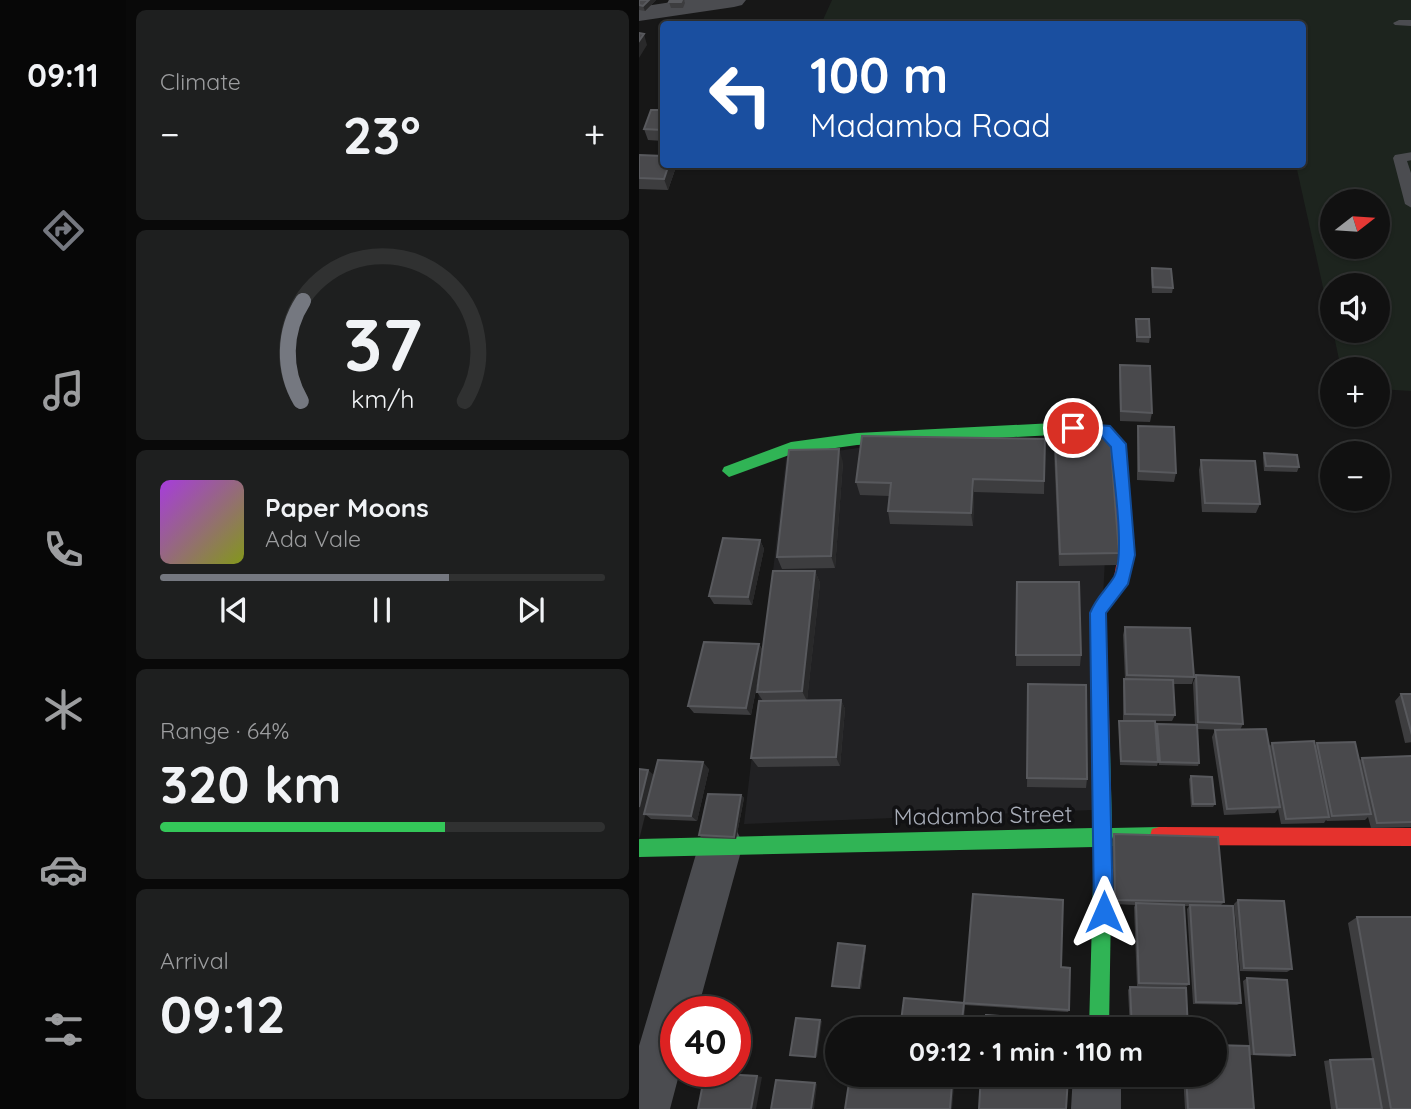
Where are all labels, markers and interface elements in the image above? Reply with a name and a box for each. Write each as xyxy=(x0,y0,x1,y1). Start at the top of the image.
text: 100 m xyxy=(810,44,948,105)
icon: left xyxy=(695,49,786,140)
text: 09:11 xyxy=(27,55,99,95)
text: Climate xyxy=(160,67,241,96)
text: 23° xyxy=(343,102,421,167)
text: Madamba Road xyxy=(810,105,1051,145)
text: − xyxy=(160,110,180,158)
text: + xyxy=(584,110,605,158)
north arrow xyxy=(1320,189,1390,259)
map controls xyxy=(1320,189,1390,511)
icon: directions xyxy=(39,206,88,255)
button: sound xyxy=(1320,273,1390,343)
text: 37 xyxy=(343,298,422,389)
button: + xyxy=(1320,357,1390,427)
icon: music xyxy=(39,366,88,415)
text: km/h xyxy=(351,382,414,413)
pin xyxy=(1043,398,1103,458)
icon: arrive xyxy=(1054,409,1092,447)
button: − xyxy=(1320,441,1390,511)
text: Paper Moons xyxy=(265,491,429,524)
text: Ada Vale xyxy=(265,524,361,553)
icon: phone xyxy=(39,525,88,574)
icon: previous xyxy=(215,591,253,629)
icon: pause xyxy=(363,591,401,629)
icon: next xyxy=(512,591,550,629)
icon: climate xyxy=(39,685,88,734)
text: Range · 64% xyxy=(160,716,289,745)
text: 320 km xyxy=(160,751,342,816)
street label: Madamba Street xyxy=(893,799,1073,831)
icon: car xyxy=(39,845,88,894)
position arrow xyxy=(1067,875,1141,949)
text: Arrival xyxy=(160,946,229,975)
text: 09:12 xyxy=(160,981,285,1046)
speed limit sign: 40 xyxy=(660,996,751,1087)
icon: filters xyxy=(39,1005,88,1054)
text: 09:12 · 1 min · 110 m xyxy=(909,1035,1143,1068)

